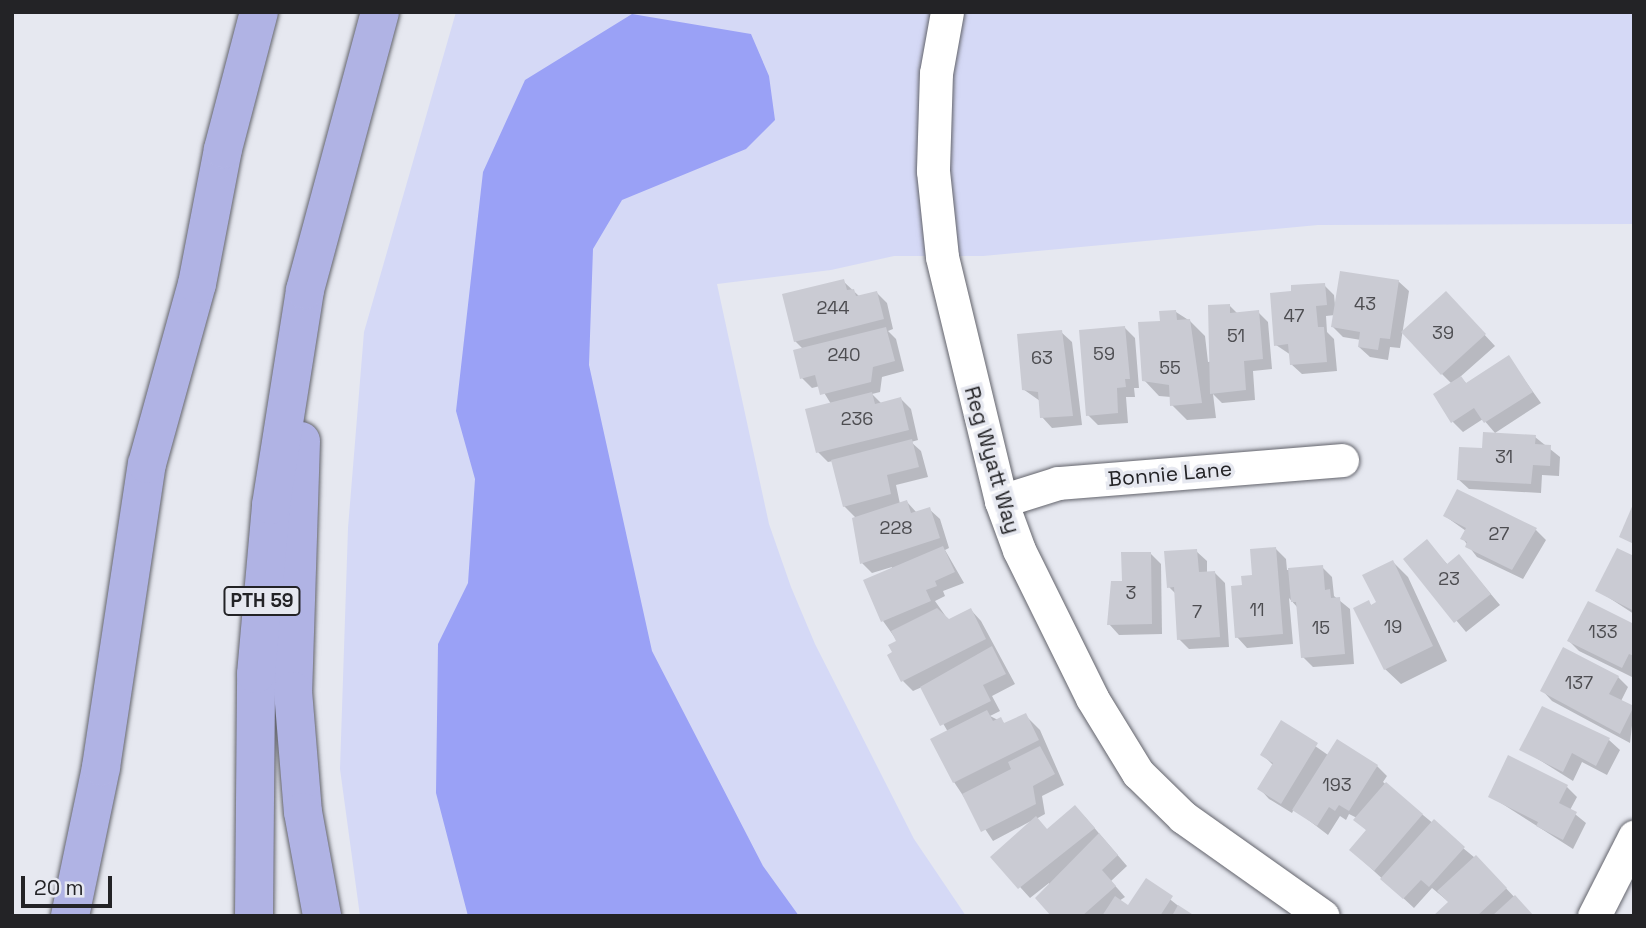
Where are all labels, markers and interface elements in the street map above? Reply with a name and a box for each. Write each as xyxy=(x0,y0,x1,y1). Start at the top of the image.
house number: 43 xyxy=(1354,293,1376,315)
house number: 244 xyxy=(817,297,849,319)
house number: 47 xyxy=(1284,305,1304,327)
house number: 39 xyxy=(1432,322,1454,344)
house number: 51 xyxy=(1227,325,1245,347)
house number: 59 xyxy=(1093,343,1115,365)
house number: 240 xyxy=(827,344,861,366)
house number: 63 xyxy=(1031,347,1053,369)
house number: 55 xyxy=(1159,357,1181,379)
street label: Reg Wyatt Way xyxy=(959,383,1025,537)
house number: 236 xyxy=(841,408,873,430)
house number: 31 xyxy=(1495,446,1513,468)
street label: Bonnie Lane xyxy=(1107,456,1233,492)
house number: 228 xyxy=(880,517,912,539)
house number: 27 xyxy=(1489,523,1509,545)
house number: 23 xyxy=(1438,568,1460,590)
house number: 3 xyxy=(1126,582,1136,604)
road number: PTH 59 xyxy=(222,586,302,616)
house number: 11 xyxy=(1249,599,1265,621)
house number: 7 xyxy=(1192,601,1202,623)
house number: 19 xyxy=(1384,616,1402,638)
house number: 15 xyxy=(1312,617,1330,639)
house number: 133 xyxy=(1588,621,1618,643)
house number: 137 xyxy=(1565,672,1593,694)
house number: 193 xyxy=(1322,774,1352,796)
scale bar xyxy=(24,862,116,906)
text: 20 m xyxy=(34,874,84,901)

